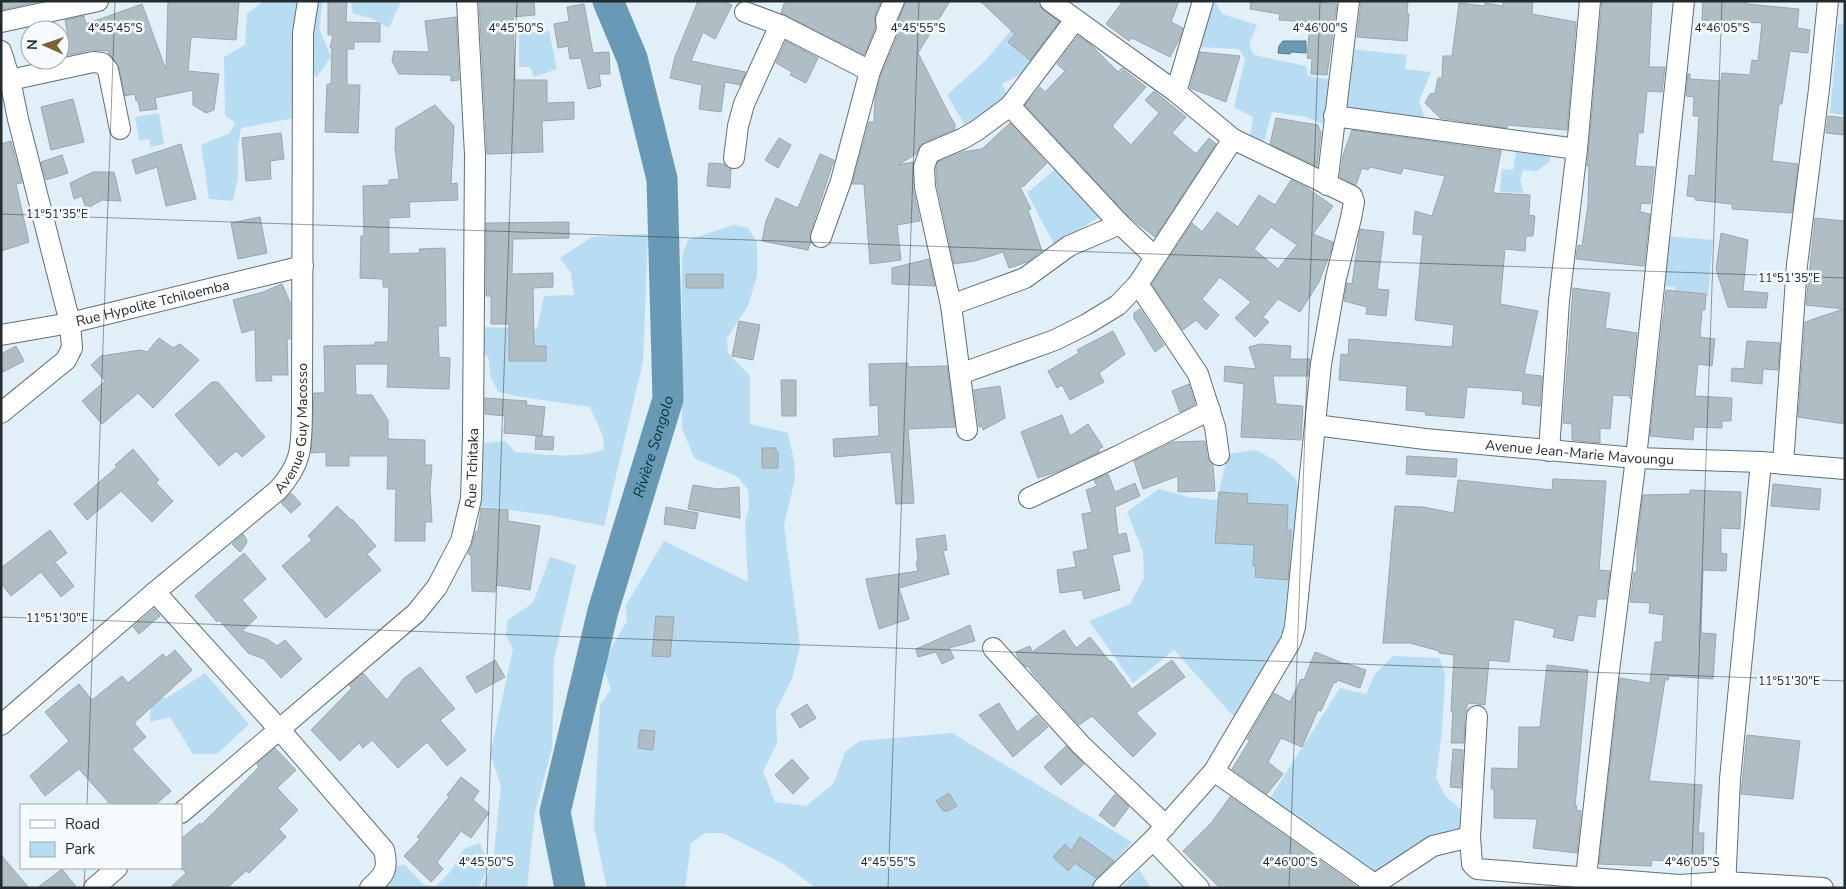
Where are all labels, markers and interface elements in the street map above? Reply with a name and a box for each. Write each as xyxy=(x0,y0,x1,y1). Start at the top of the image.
north arrow xyxy=(20,20,70,70)
text: 4°45'45"S xyxy=(87,20,143,36)
text: 4°45'50"S xyxy=(488,20,544,36)
text: 4°45'55"S xyxy=(890,20,946,36)
text: 4°46'00"S xyxy=(1292,20,1348,36)
text: 4°46'05"S xyxy=(1694,20,1750,36)
text: N xyxy=(23,39,42,50)
text: 11°51'35"E xyxy=(26,206,88,222)
text: 11°51'35"E xyxy=(1758,270,1820,286)
street label: Rue Hypolite Tchiloemba xyxy=(74,275,231,331)
street label: Avenue Guy Macosso xyxy=(270,363,312,498)
water label: Rivière Songolo xyxy=(628,393,678,500)
street label: Rue Tchitaka xyxy=(460,428,483,510)
street label: Avenue Jean-Marie Mavoungu xyxy=(1484,435,1674,469)
text: 11°51'30"E xyxy=(26,610,88,626)
text: 11°51'30"E xyxy=(1758,673,1820,689)
legend xyxy=(20,804,182,869)
text: Road xyxy=(65,814,100,834)
text: Park xyxy=(65,839,95,859)
text: 4°45'50"S xyxy=(458,854,514,870)
text: 4°45'55"S xyxy=(860,854,916,870)
text: 4°46'00"S xyxy=(1262,854,1318,870)
text: 4°46'05"S xyxy=(1664,854,1720,870)

